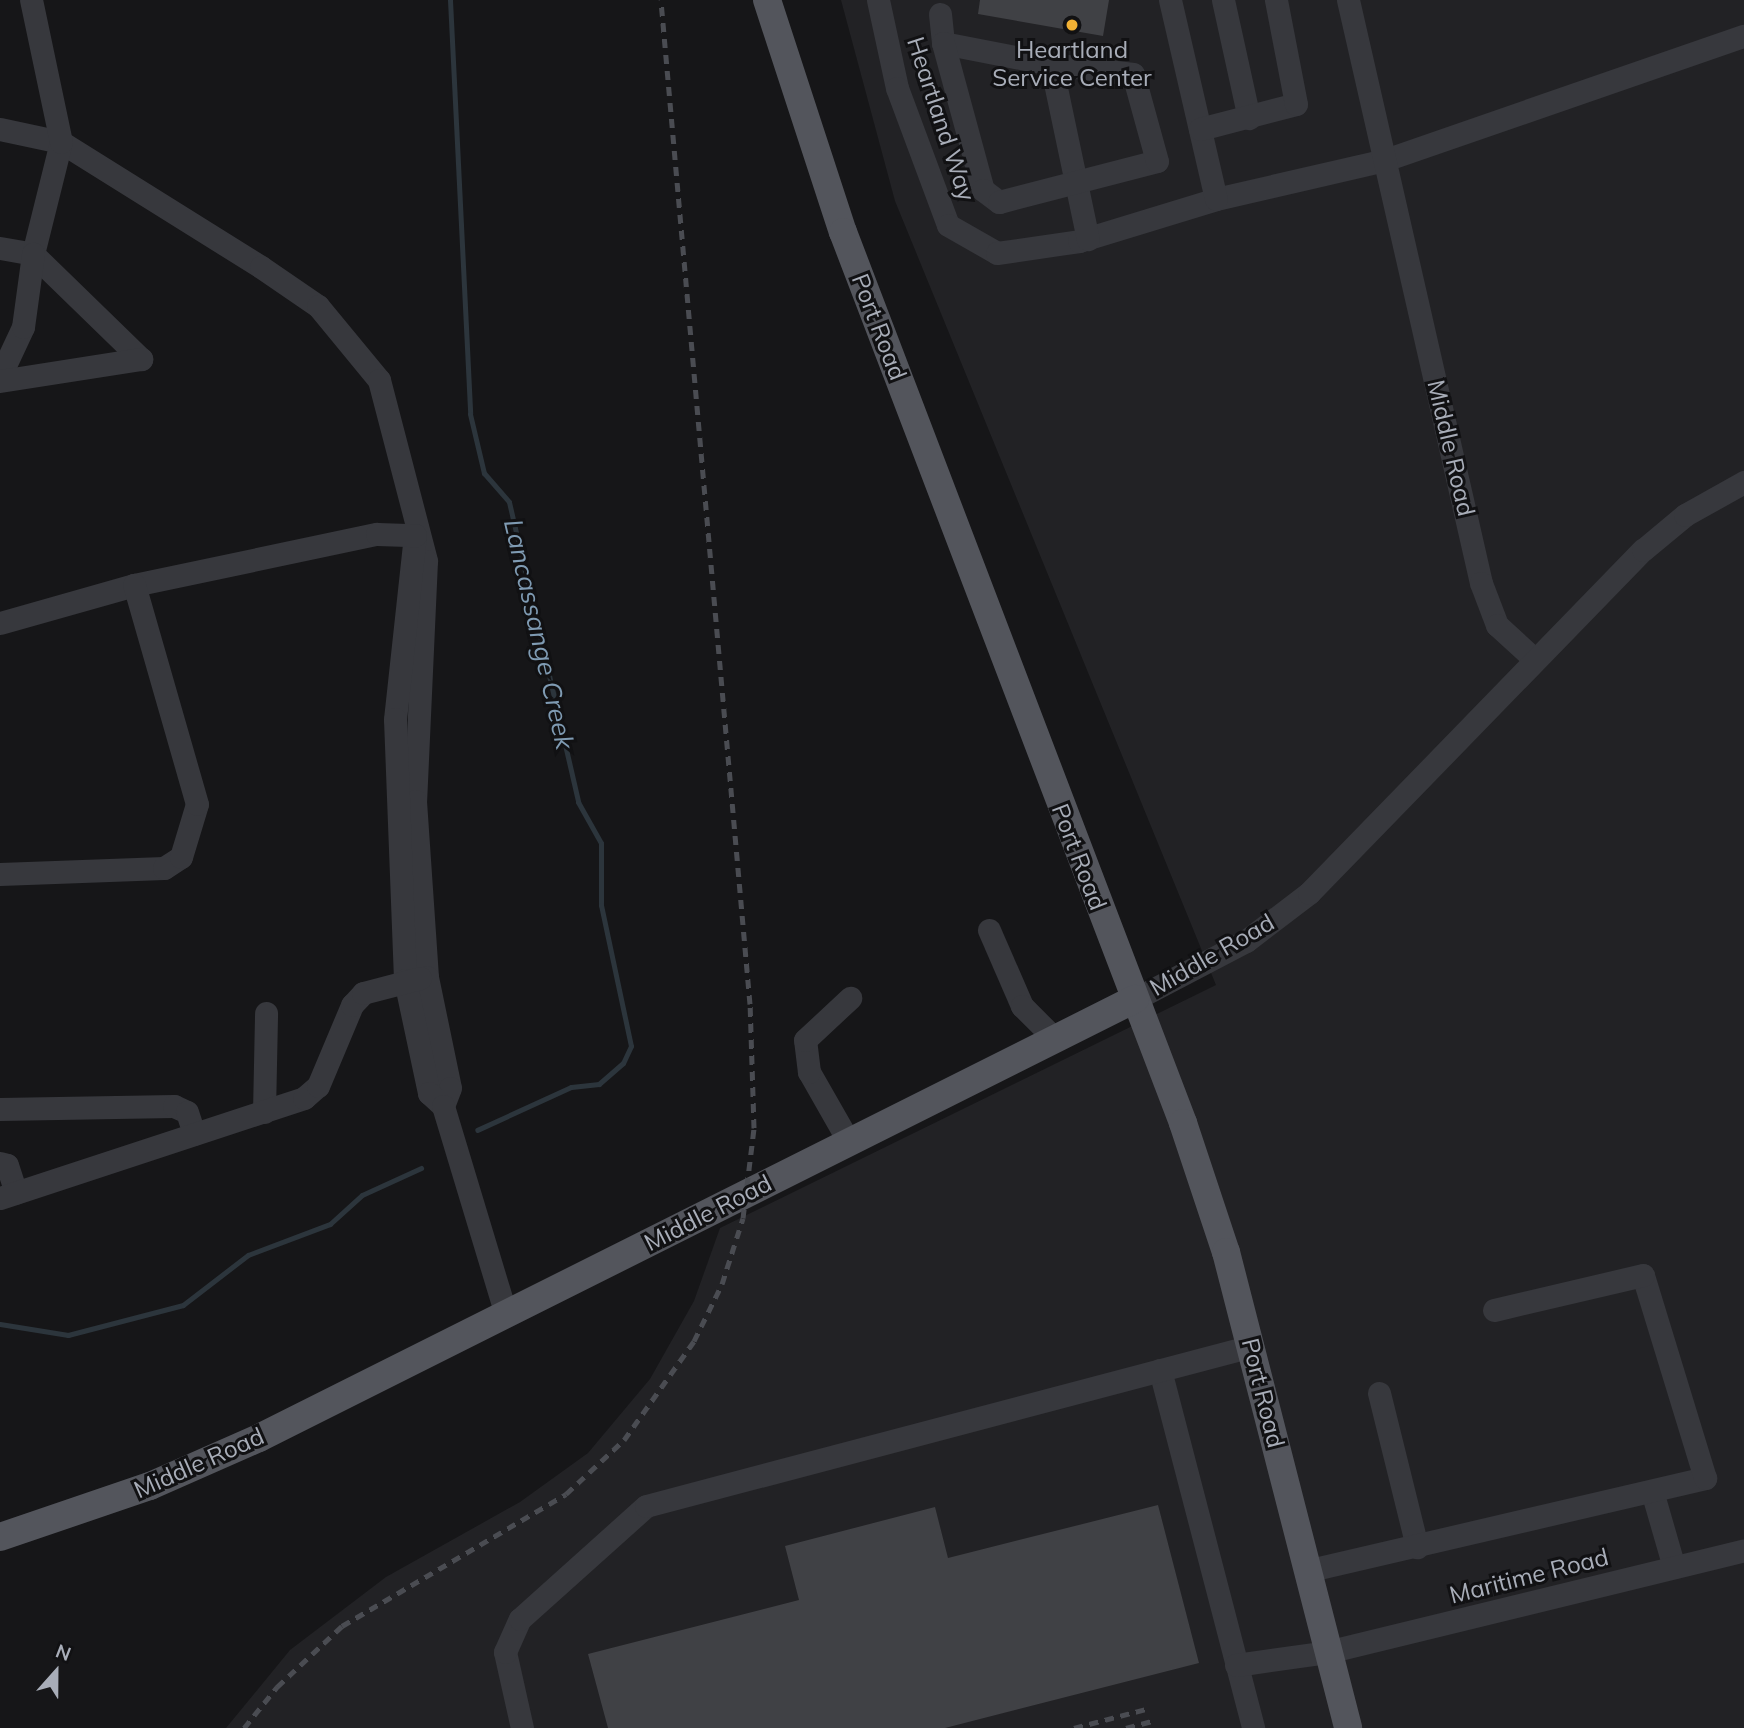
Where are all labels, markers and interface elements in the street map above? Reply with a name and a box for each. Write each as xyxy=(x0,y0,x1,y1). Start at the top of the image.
marker: Heartland Service Center xyxy=(1064,17,1080,33)
street label: Heartland Way xyxy=(901,33,981,205)
place label: Heartland Service Center xyxy=(992,36,1152,92)
street label: Port Road xyxy=(846,270,912,384)
street label: Middle Road xyxy=(1421,377,1481,519)
water label: Lancassange Creek xyxy=(497,516,581,752)
street label: Port Road xyxy=(1046,800,1112,914)
street label: Middle Road xyxy=(1145,908,1279,1002)
street label: Middle Road xyxy=(640,1169,776,1257)
street label: Port Road xyxy=(1236,1335,1290,1451)
street label: Middle Road xyxy=(130,1422,268,1504)
street label: Maritime Road xyxy=(1447,1542,1611,1610)
north arrow xyxy=(21,1637,91,1707)
text: N xyxy=(53,1639,75,1666)

